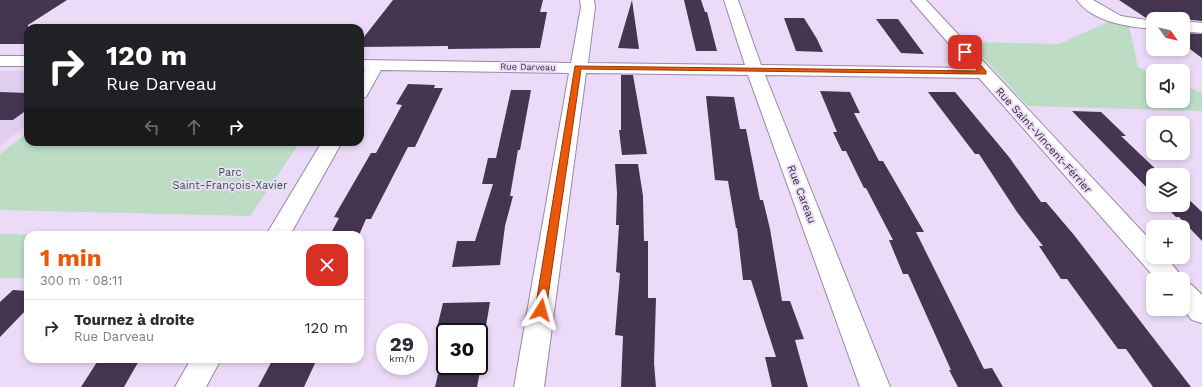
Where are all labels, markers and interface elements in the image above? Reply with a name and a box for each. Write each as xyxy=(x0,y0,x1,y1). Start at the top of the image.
north arrow xyxy=(1146,12,1190,56)
map controls xyxy=(1146,12,1190,316)
pin xyxy=(948,35,982,69)
text: 120 m xyxy=(106,39,187,72)
icon: right xyxy=(40,40,92,92)
icon: arrive xyxy=(954,41,976,63)
street label: Rue Darveau xyxy=(500,62,556,72)
button: sound xyxy=(1146,64,1190,108)
text: Rue Darveau xyxy=(106,73,217,94)
street label: Rue Saint-Vincent-Férrier xyxy=(993,85,1095,196)
icon: left xyxy=(141,116,163,138)
icon: ahead xyxy=(183,116,205,138)
icon: right xyxy=(225,116,247,138)
button: search xyxy=(1146,116,1190,160)
street label: Rue Careau xyxy=(784,163,819,225)
park label: Parc Saint-François-Xavier xyxy=(172,166,288,192)
button: layers xyxy=(1146,168,1190,212)
button: + xyxy=(1146,220,1190,264)
text: 1 min xyxy=(40,244,102,272)
button: close xyxy=(306,244,348,286)
button: − xyxy=(1146,272,1190,316)
text: 300 m · 08:11 xyxy=(40,273,122,288)
position arrow xyxy=(520,289,562,331)
text: Tournez à droite xyxy=(74,311,194,329)
icon: right xyxy=(40,317,62,339)
text: 120 m xyxy=(305,319,348,337)
speed limit sign: 30 xyxy=(436,323,488,375)
text: Rue Darveau xyxy=(74,329,154,344)
text: 29 xyxy=(390,332,414,356)
text: km/h xyxy=(389,353,415,364)

